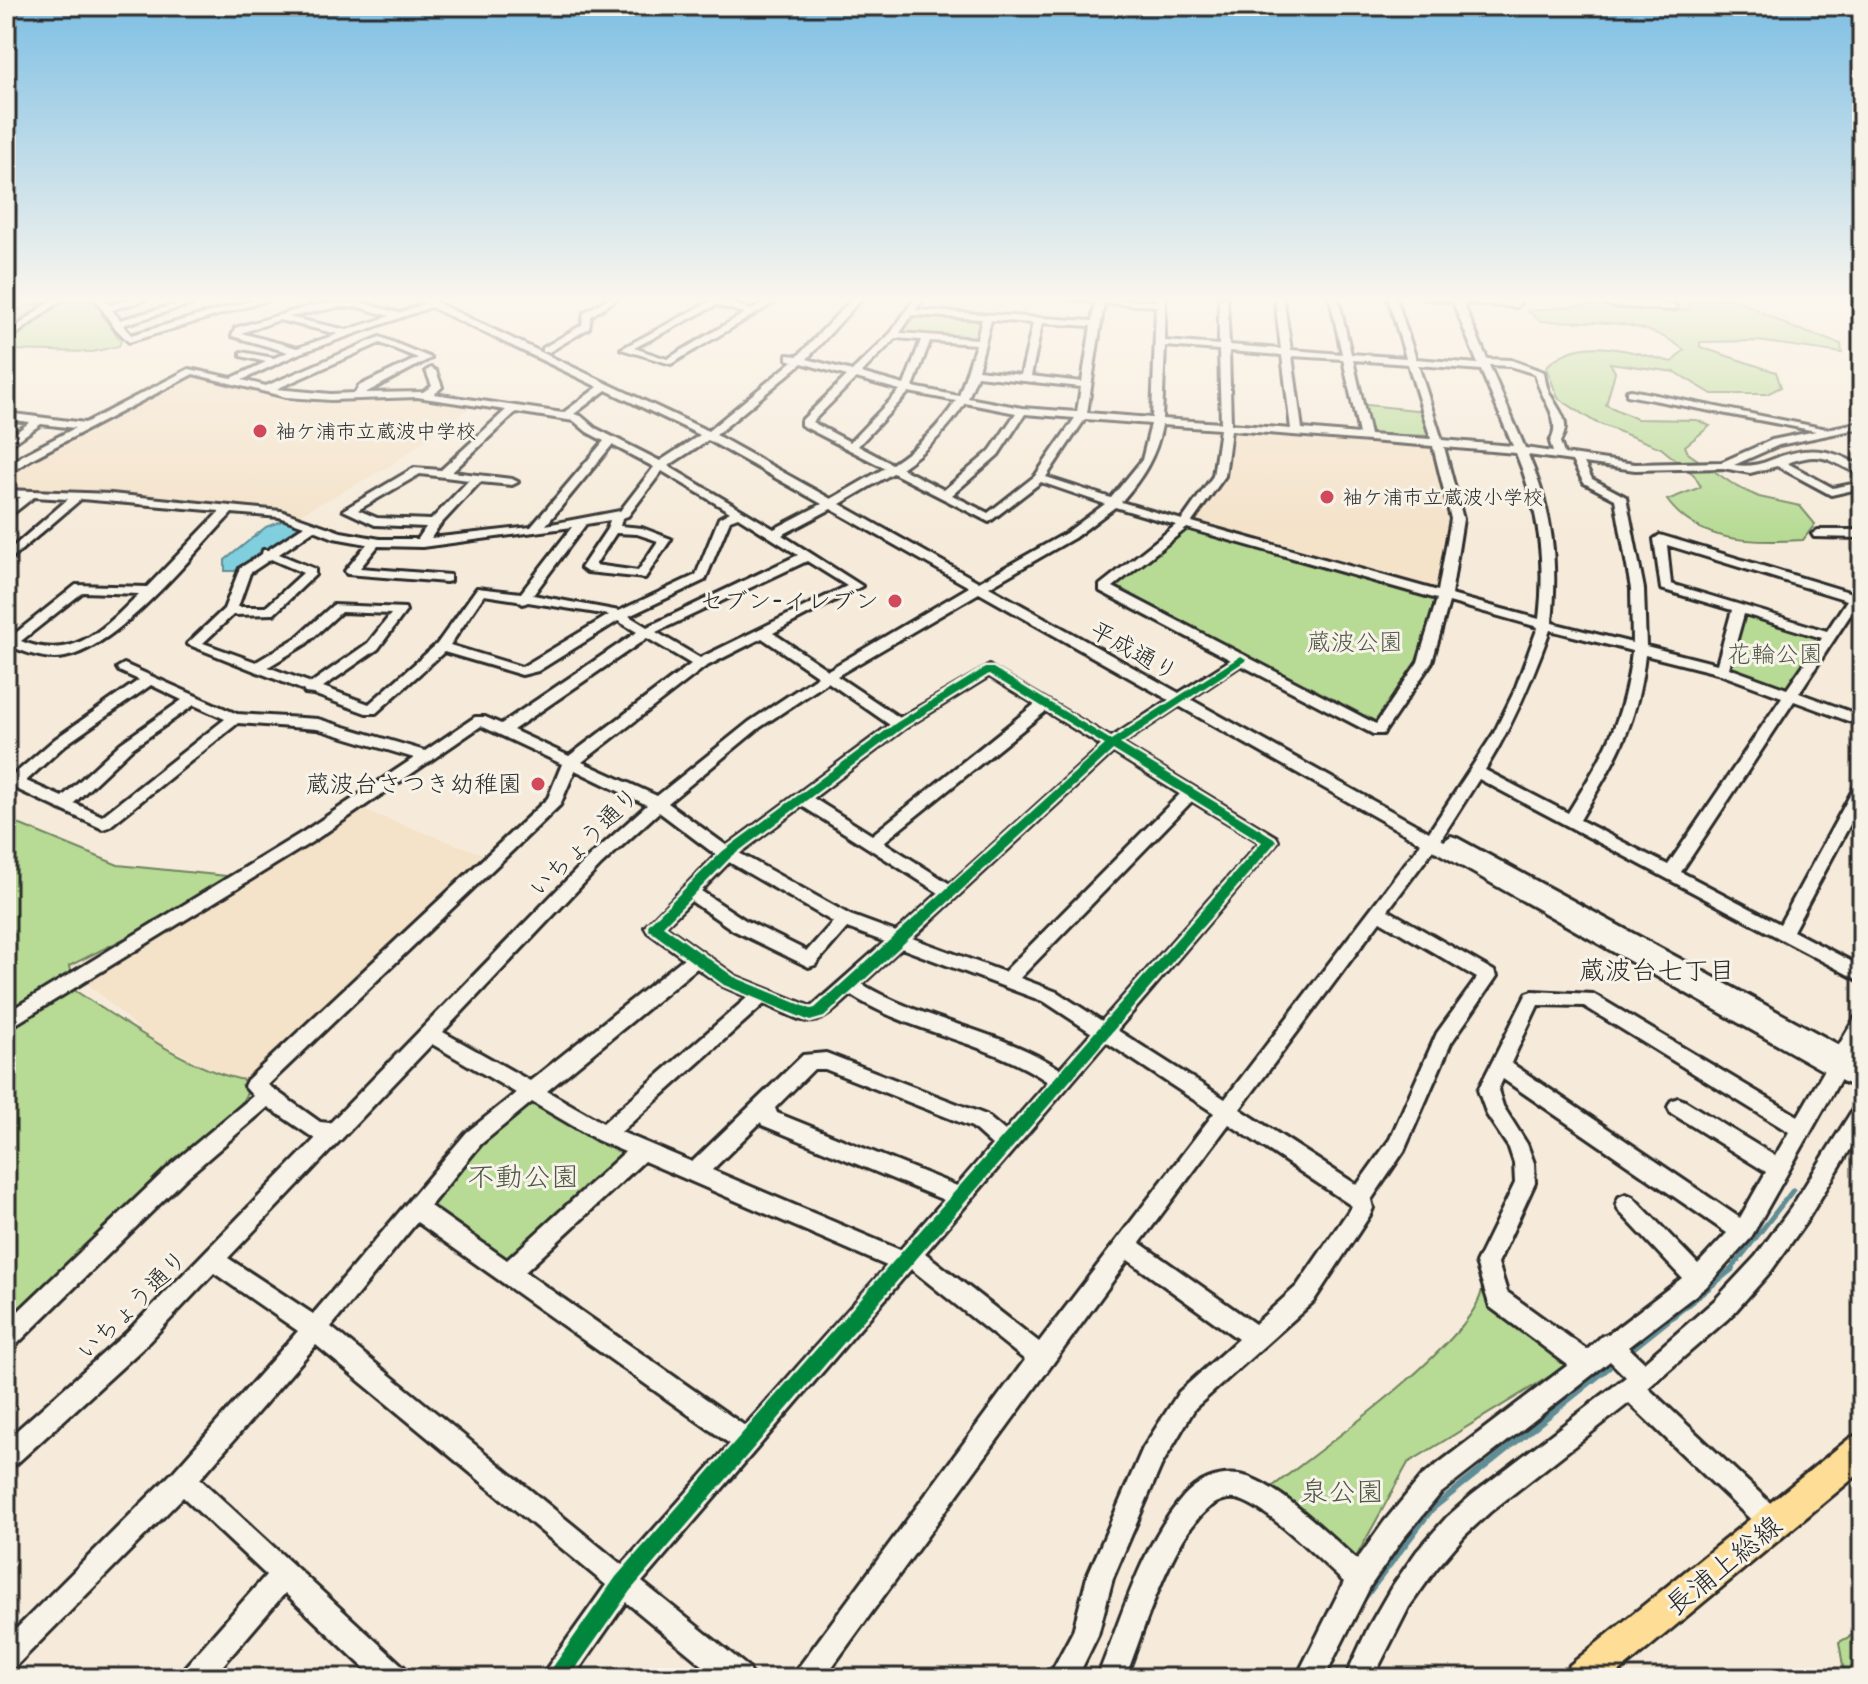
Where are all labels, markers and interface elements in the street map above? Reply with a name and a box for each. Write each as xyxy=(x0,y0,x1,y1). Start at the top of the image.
place label: 袖ケ浦市立蔵波中学校 xyxy=(276,415,476,445)
marker: 袖ケ浦市立蔵波中学校 xyxy=(251,422,269,440)
place label: 袖ケ浦市立蔵波小学校 xyxy=(1343,481,1543,511)
marker: 袖ケ浦市立蔵波小学校 xyxy=(1318,488,1336,506)
place label: セブン-イレブン xyxy=(699,581,879,617)
marker: セブン-イレブン xyxy=(886,592,904,610)
street label: 平成通り xyxy=(1084,610,1186,688)
park label: 蔵波公園 xyxy=(1307,622,1403,658)
park label: 花輪公園 xyxy=(1727,634,1823,670)
place label: 蔵波台さつき幼稚園 xyxy=(306,764,522,800)
marker: 蔵波台さつき幼稚園 xyxy=(529,775,547,793)
street label: いちょう通り xyxy=(519,777,646,904)
district label: 蔵波台七丁目 xyxy=(1579,949,1735,988)
park label: 不動公園 xyxy=(467,1153,579,1196)
street label: いちょう通り xyxy=(67,1240,194,1367)
park label: 泉公園 xyxy=(1300,1468,1384,1511)
street label: 長浦上総線 xyxy=(1654,1503,1790,1625)

